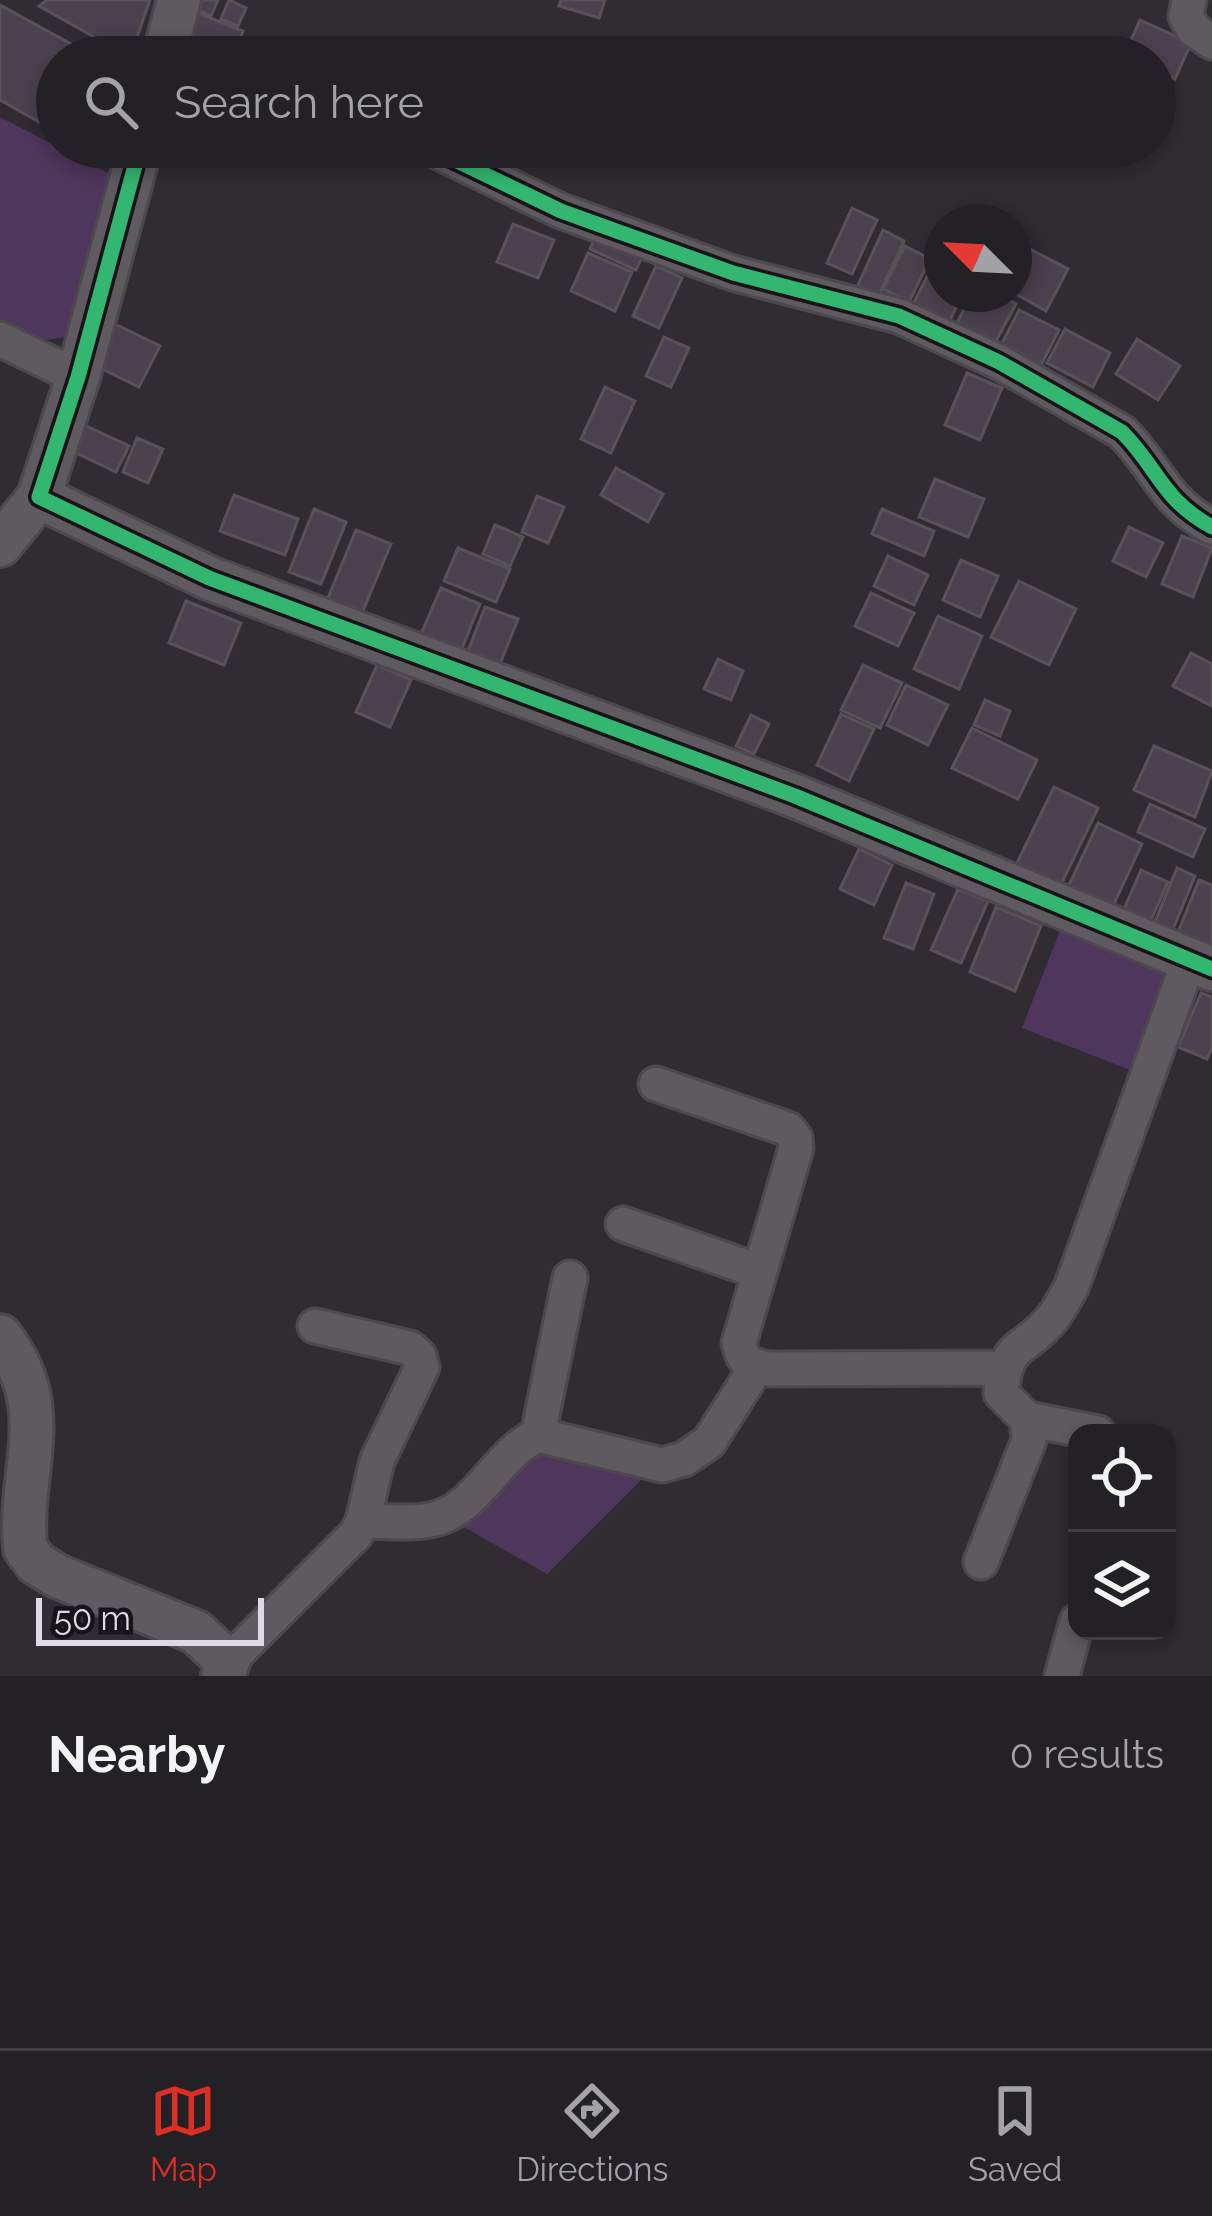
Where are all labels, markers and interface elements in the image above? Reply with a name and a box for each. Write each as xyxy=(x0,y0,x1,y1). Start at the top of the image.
search box xyxy=(36,36,1176,168)
icon: search xyxy=(78,69,144,135)
text: Search here xyxy=(174,76,424,129)
north arrow xyxy=(924,204,1032,312)
map controls xyxy=(1068,1424,1176,1640)
button: locate xyxy=(1068,1424,1176,1532)
button: layers xyxy=(1068,1532,1176,1640)
scale bar xyxy=(36,1592,264,1645)
text: 50 m xyxy=(54,1599,131,1638)
text: Nearby xyxy=(48,1724,225,1784)
text: 0 results xyxy=(1010,1731,1164,1777)
tab: Map xyxy=(150,2078,217,2189)
tab: Directions xyxy=(516,2078,669,2189)
tab: Saved xyxy=(968,2078,1062,2189)

